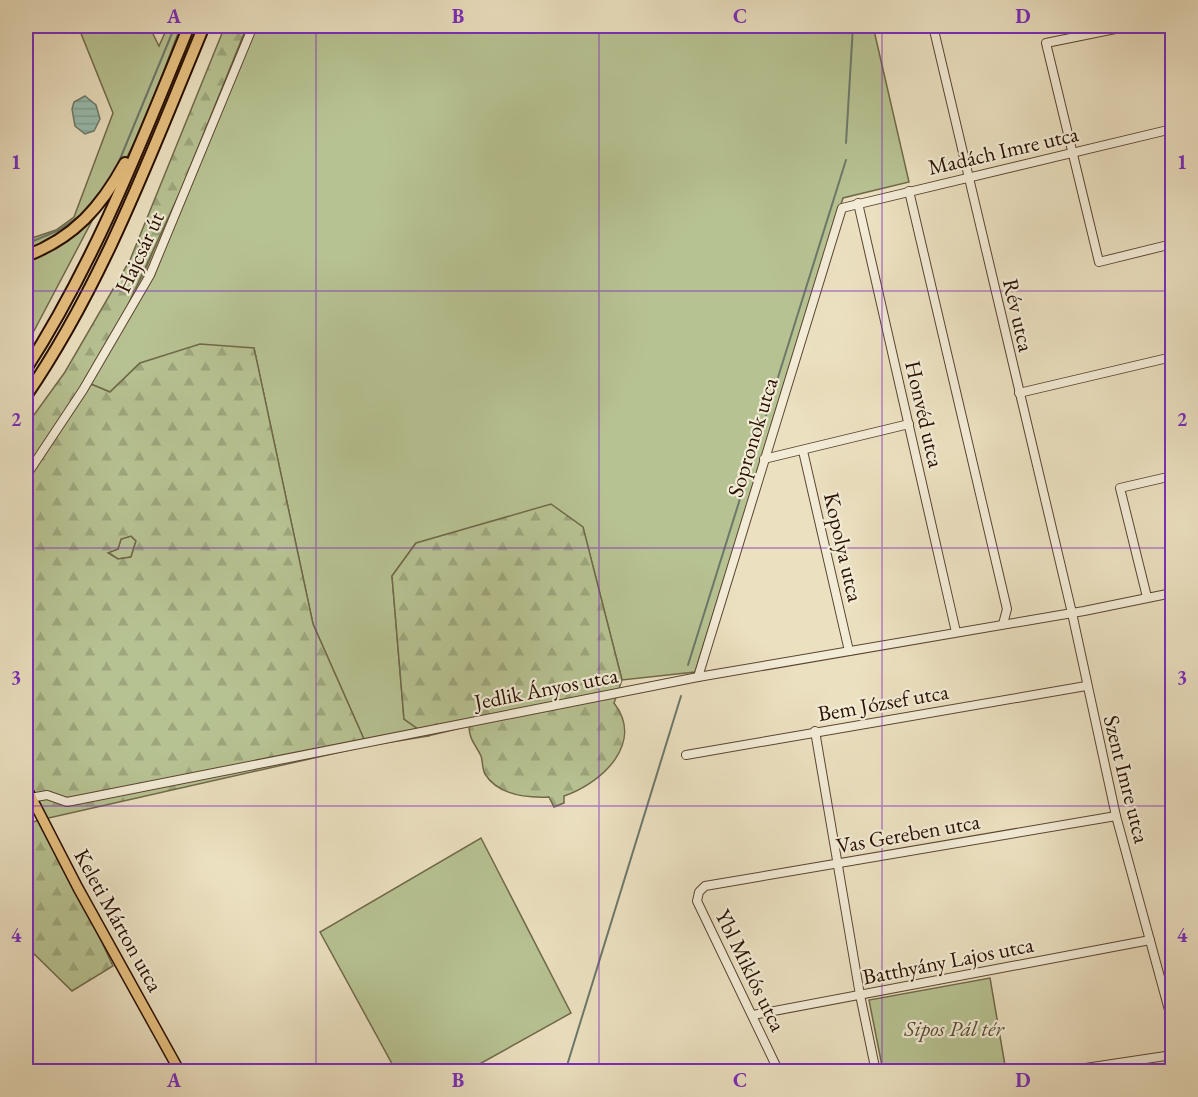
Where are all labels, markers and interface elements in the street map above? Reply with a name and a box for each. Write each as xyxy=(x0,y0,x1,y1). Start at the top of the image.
text: A xyxy=(166,3,182,29)
text: B xyxy=(452,3,464,29)
text: C xyxy=(733,3,747,29)
text: D xyxy=(1015,3,1031,29)
street label: Madách Imre utca xyxy=(925,119,1081,182)
text: 1 xyxy=(11,149,21,175)
text: 1 xyxy=(1177,149,1187,175)
street label: Hajcsár út xyxy=(108,207,171,298)
street label: Rév utca xyxy=(996,276,1041,355)
street label: Honvéd utca xyxy=(898,358,951,471)
street label: Sopronok utca xyxy=(721,374,784,500)
text: 2 xyxy=(11,406,22,432)
text: 2 xyxy=(1177,406,1188,432)
street label: Kopolya utca xyxy=(817,490,870,605)
street label: Jedlik Ányos utca xyxy=(470,660,621,717)
text: 3 xyxy=(11,664,21,690)
text: 3 xyxy=(1177,664,1187,690)
street label: Bem József utca xyxy=(815,677,951,728)
street label: Szent Imre utca xyxy=(1097,712,1156,846)
street label: Vas Gereben utca xyxy=(834,807,982,860)
street label: Keleti Márton utca xyxy=(67,844,170,997)
street label: Ybl Miklós utca xyxy=(708,904,793,1036)
text: 4 xyxy=(11,922,22,948)
text: 4 xyxy=(1177,922,1188,948)
street label: Batthyány Lajos utca xyxy=(860,930,1036,991)
park label: Sipos Pál tér xyxy=(903,1014,1006,1043)
text: A xyxy=(166,1067,182,1093)
text: B xyxy=(452,1067,464,1093)
text: C xyxy=(733,1067,747,1093)
text: D xyxy=(1015,1067,1031,1093)

